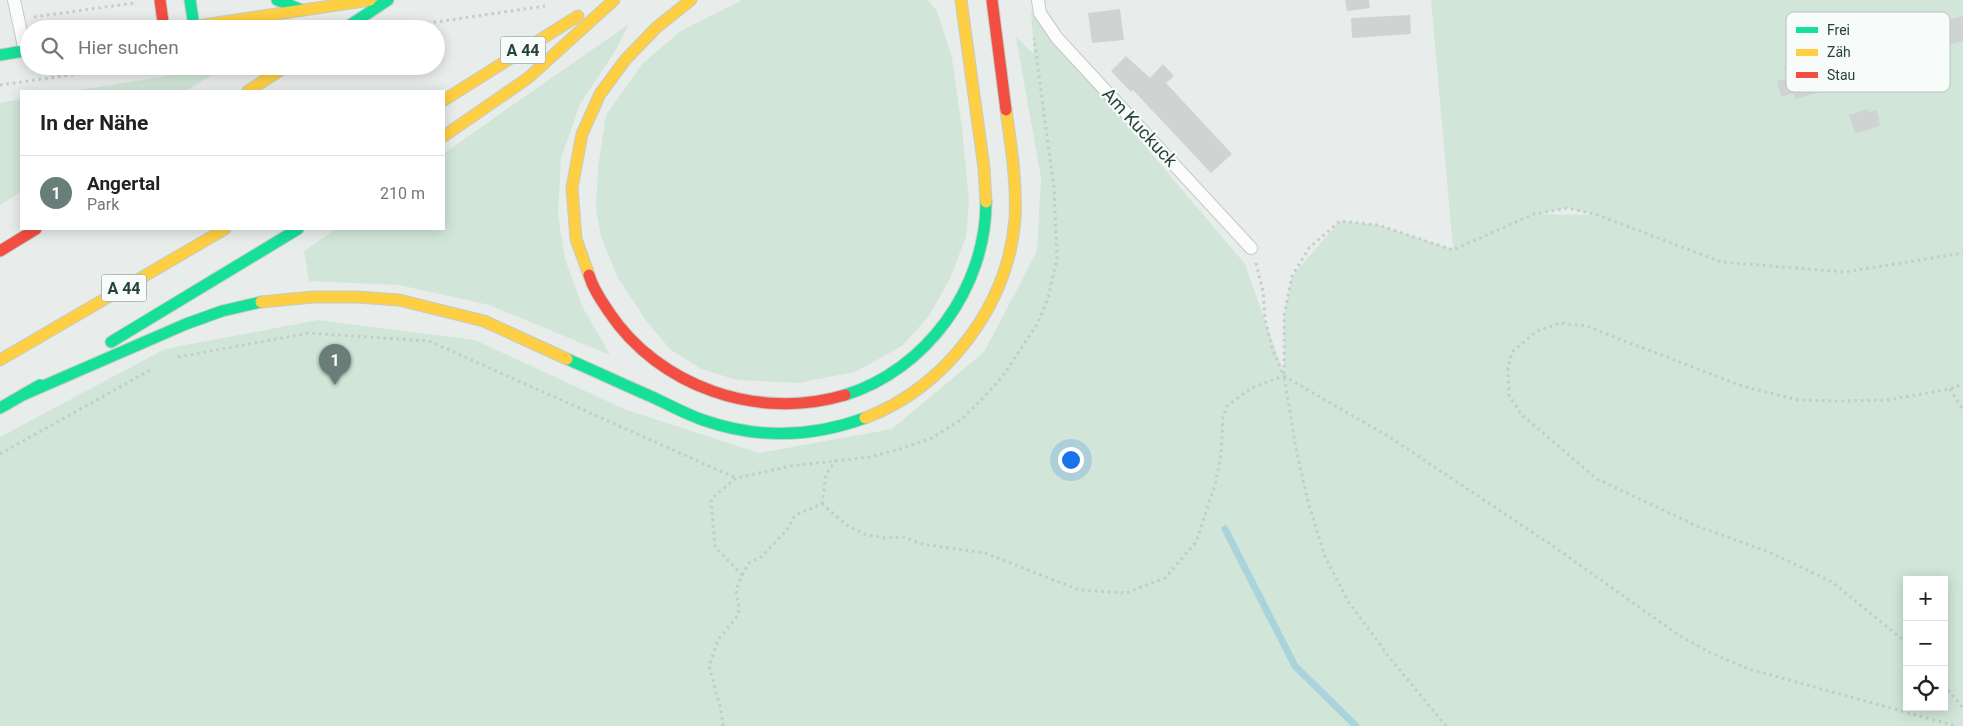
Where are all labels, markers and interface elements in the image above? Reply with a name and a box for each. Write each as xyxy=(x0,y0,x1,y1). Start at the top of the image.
legend xyxy=(1786,12,1950,92)
search box xyxy=(20,20,445,75)
text: Frei xyxy=(1827,22,1850,38)
icon: search xyxy=(38,34,66,62)
text: Hier suchen xyxy=(78,36,179,59)
road number: A 44 xyxy=(500,36,546,64)
text: Zäh xyxy=(1827,44,1851,60)
text: Stau xyxy=(1827,67,1855,83)
street label: Am Kuckuck xyxy=(1098,83,1182,171)
text: In der Nähe xyxy=(40,111,148,135)
text: Angertal xyxy=(87,172,160,195)
text: 1 xyxy=(51,184,61,203)
text: 210 m xyxy=(380,184,425,203)
text: Park xyxy=(87,195,119,214)
road number: A 44 xyxy=(102,274,146,302)
pin: 1 xyxy=(319,344,351,385)
your location xyxy=(1058,447,1084,473)
map controls xyxy=(1903,576,1948,711)
button: + xyxy=(1903,576,1948,621)
button: − xyxy=(1903,621,1948,666)
button: locate xyxy=(1903,666,1948,711)

